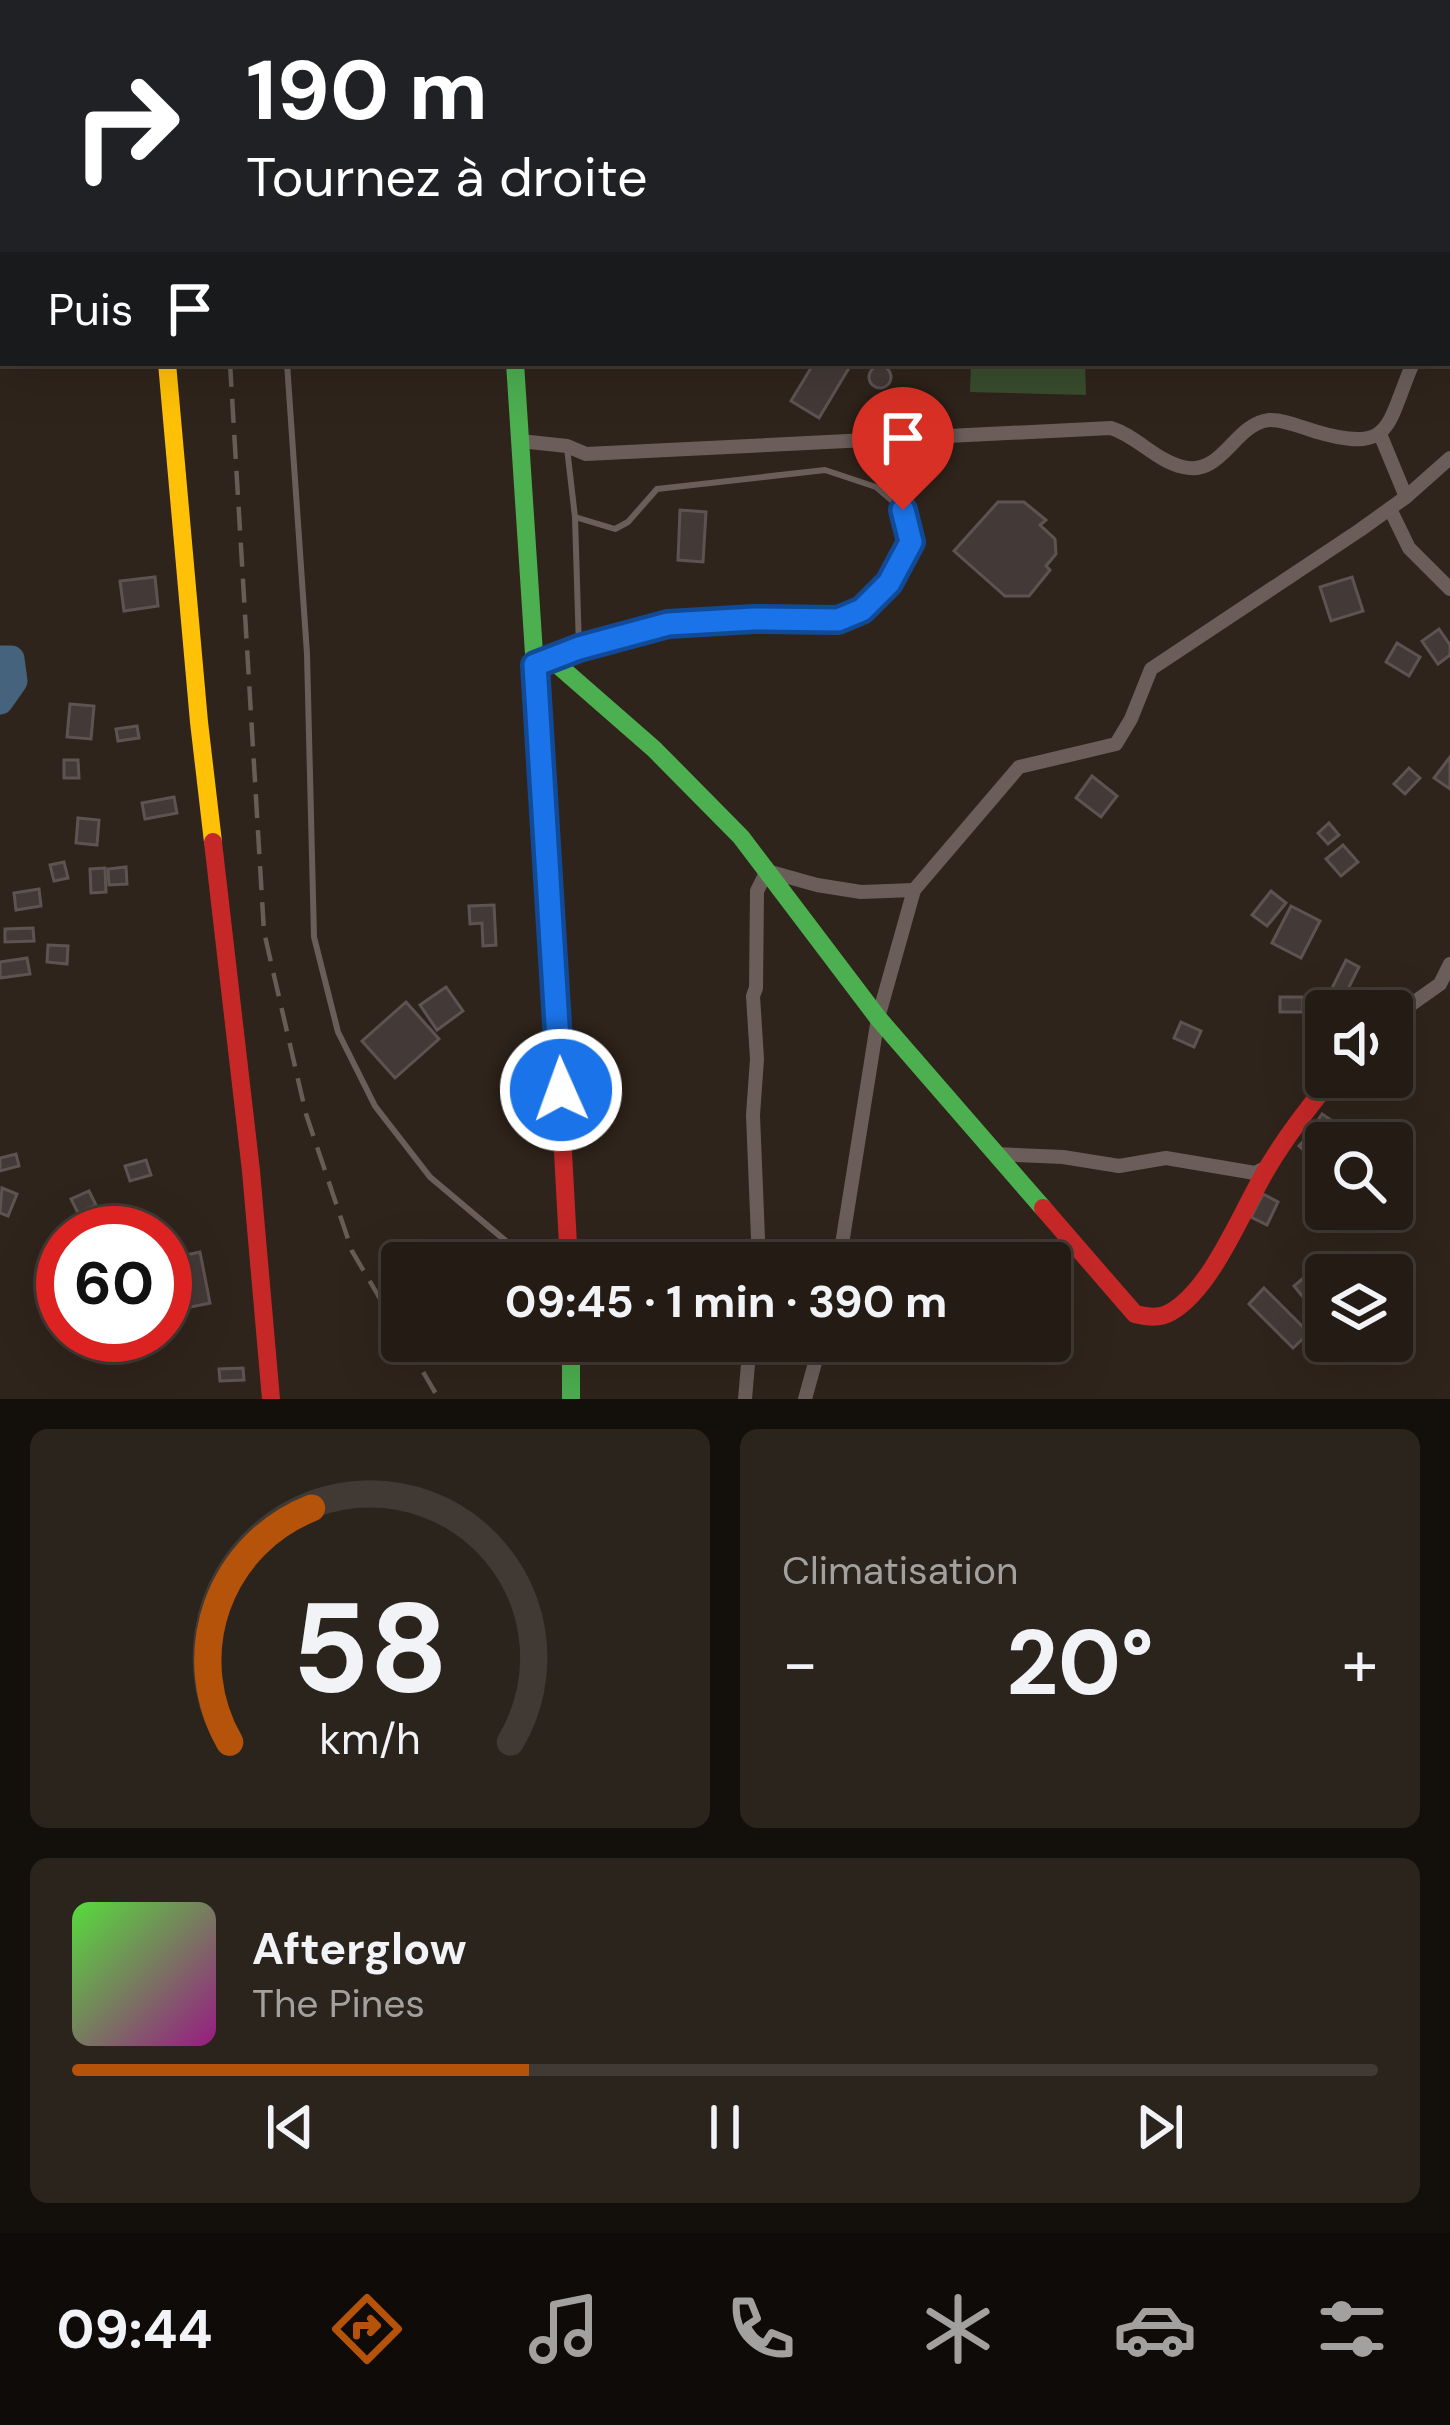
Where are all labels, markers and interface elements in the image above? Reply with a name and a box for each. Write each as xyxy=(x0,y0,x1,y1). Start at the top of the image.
text: 190 m xyxy=(246,36,488,145)
icon: right xyxy=(48,48,204,204)
text: Tournez à droite xyxy=(246,142,648,213)
icon: arrive xyxy=(157,276,223,342)
text: Puis xyxy=(48,280,133,339)
pin xyxy=(852,387,954,510)
icon: arrive xyxy=(870,405,936,471)
map controls xyxy=(1305,990,1413,1362)
button: sound xyxy=(1305,990,1413,1098)
position arrow xyxy=(498,1027,624,1153)
button: search xyxy=(1305,1122,1413,1230)
speed limit sign: 60 xyxy=(36,1206,192,1362)
button: layers xyxy=(1305,1254,1413,1362)
text: 09:45 · 1 min · 390 m xyxy=(505,1272,947,1331)
text: Climatisation xyxy=(782,1545,1019,1596)
text: 58 xyxy=(292,1567,448,1730)
text: 20° xyxy=(1006,1605,1154,1722)
text: − xyxy=(782,1621,818,1706)
text: + xyxy=(1342,1621,1378,1706)
text: km/h xyxy=(319,1710,421,1766)
text: Afterglow xyxy=(252,1919,467,1978)
text: The Pines xyxy=(252,1978,425,2029)
icon: previous xyxy=(257,2094,323,2160)
icon: pause xyxy=(692,2094,758,2160)
icon: next xyxy=(1127,2094,1193,2160)
icon: directions xyxy=(325,2287,409,2371)
icon: music xyxy=(522,2287,606,2371)
icon: phone xyxy=(719,2287,803,2371)
icon: climate xyxy=(916,2287,1000,2371)
icon: car xyxy=(1113,2287,1197,2371)
icon: filters xyxy=(1310,2287,1394,2371)
text: 09:44 xyxy=(56,2294,213,2365)

